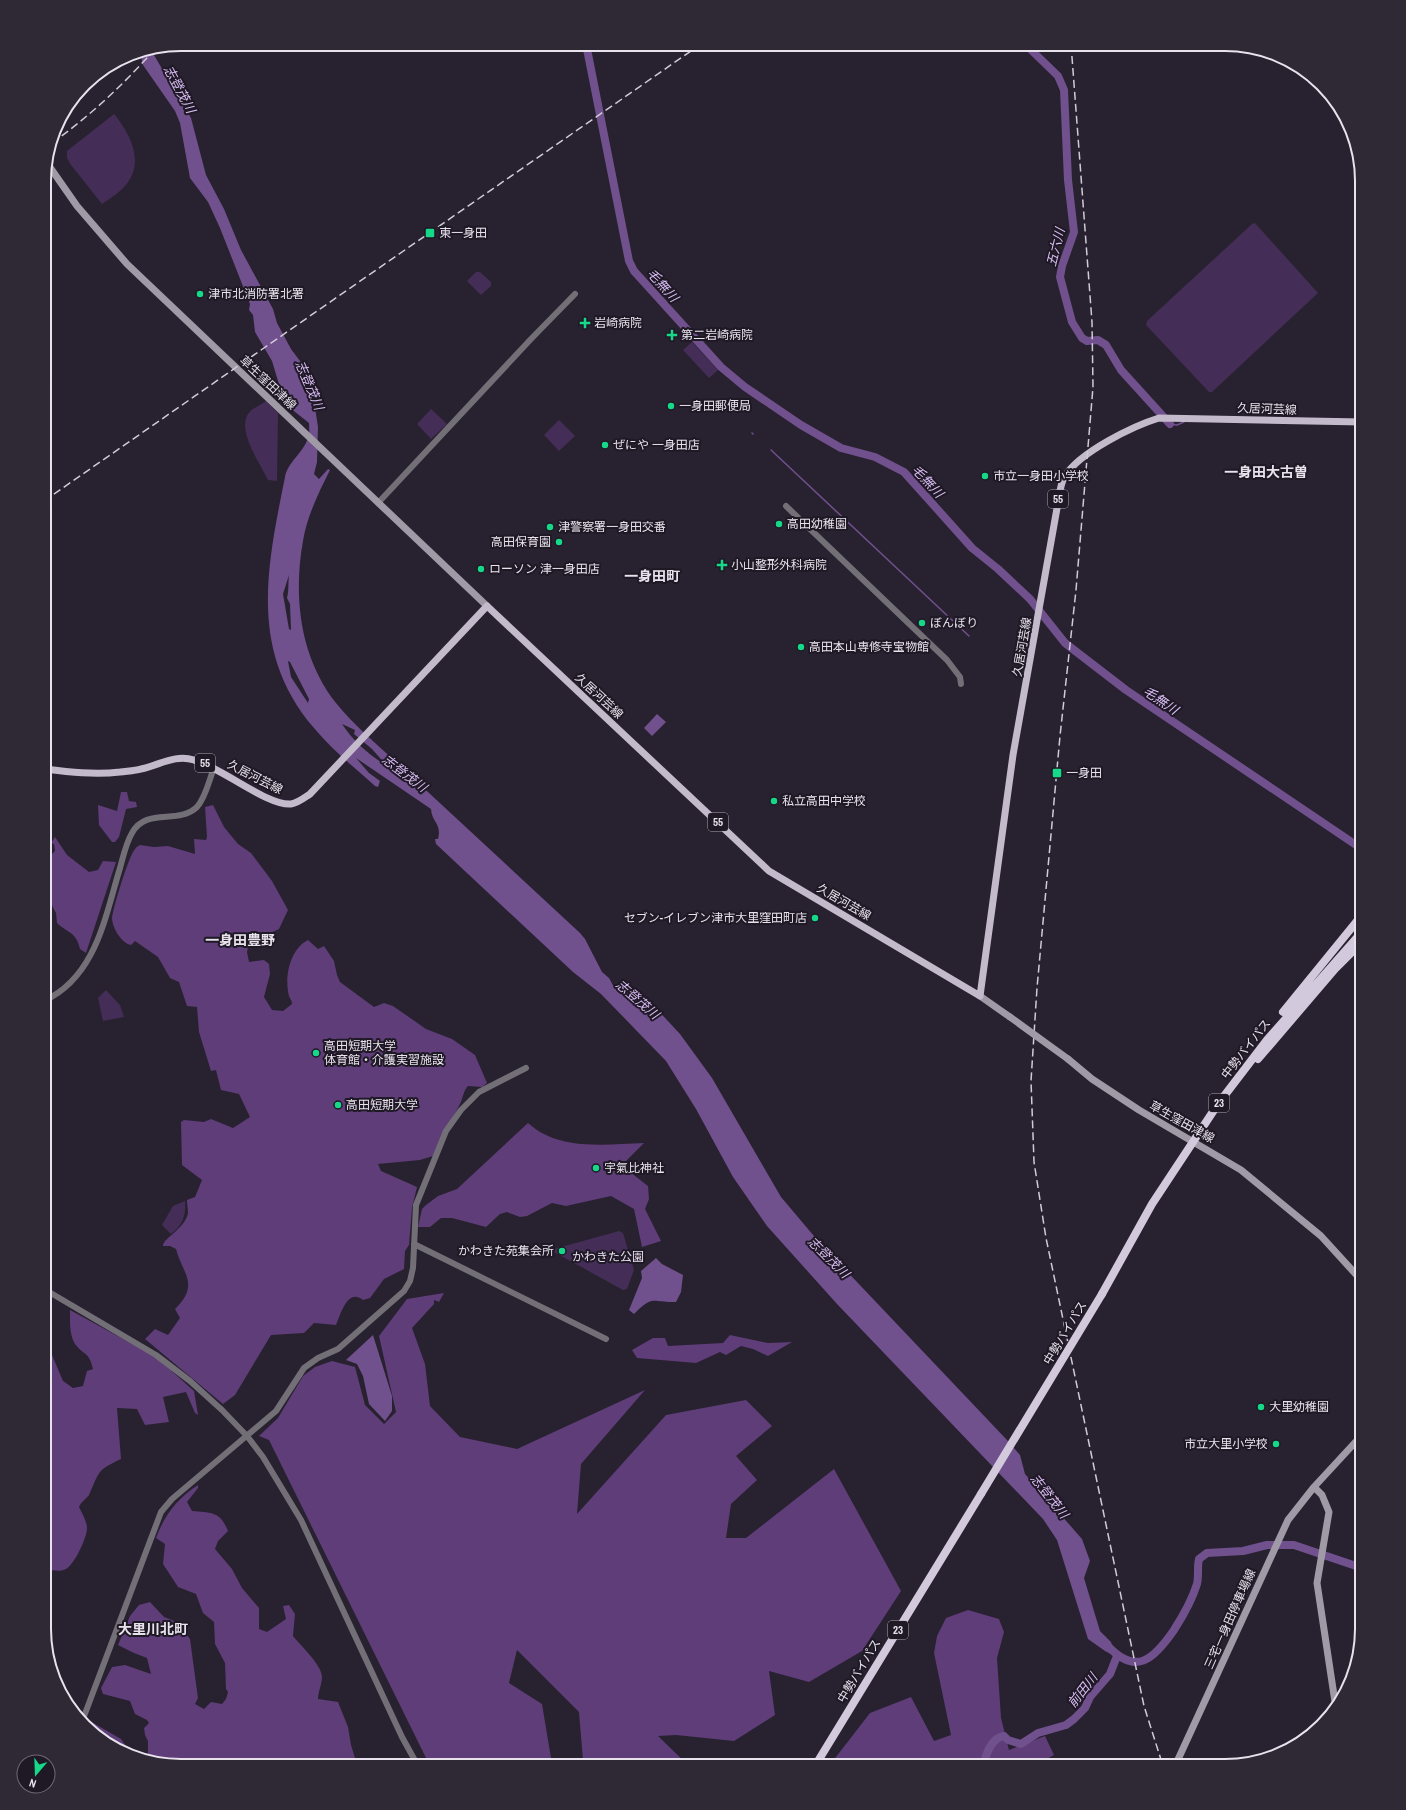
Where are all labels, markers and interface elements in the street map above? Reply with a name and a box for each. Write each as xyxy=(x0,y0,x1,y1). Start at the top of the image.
water label: 志登茂川 xyxy=(160,62,200,118)
water label: 五六川 xyxy=(1043,224,1069,268)
place label: 東一身田 xyxy=(439,225,487,241)
marker: 東一身田 xyxy=(424,227,436,239)
water label: 毛無川 xyxy=(643,265,683,307)
place label: 津市北消防署北署 xyxy=(208,286,304,302)
marker: 津市北消防署北署 xyxy=(195,289,205,299)
place label: 岩崎病院 xyxy=(594,315,642,331)
marker: 岩崎病院 xyxy=(579,317,591,329)
place label: 第二岩崎病院 xyxy=(681,327,753,343)
marker: 第二岩崎病院 xyxy=(666,329,678,341)
street label: 草生窪田津線 xyxy=(236,353,300,413)
water label: 志登茂川 xyxy=(292,358,328,414)
place label: 一身田郵便局 xyxy=(679,398,751,414)
street label: 久居河芸線 xyxy=(1237,400,1297,418)
marker: 一身田郵便局 xyxy=(666,401,676,411)
place label: ぜにや 一身田店 xyxy=(613,437,700,453)
marker: ぜにや 一身田店 xyxy=(600,440,610,450)
water label: 毛無川 xyxy=(908,461,949,503)
district label: 一身田大古曽 xyxy=(1224,463,1308,481)
place label: 市立一身田小学校 xyxy=(993,468,1089,484)
marker: 市立一身田小学校 xyxy=(980,471,990,481)
road number: 55 xyxy=(1048,490,1068,508)
place label: 高田幼稚園 xyxy=(787,516,847,532)
place label: 津警察署一身田交番 xyxy=(558,519,666,535)
marker: 高田幼稚園 xyxy=(774,519,784,529)
marker: 津警察署一身田交番 xyxy=(545,522,555,532)
place label: 高田保育園 xyxy=(491,534,551,550)
marker: 高田保育園 xyxy=(554,537,564,547)
place label: 小山整形外科病院 xyxy=(731,557,827,573)
marker: 小山整形外科病院 xyxy=(716,559,728,571)
place label: ローソン 津一身田店 xyxy=(489,561,600,577)
marker: ローソン 津一身田店 xyxy=(476,564,486,574)
district label: 一身田町 xyxy=(624,567,680,585)
place label: ぼんぼり xyxy=(930,615,978,631)
street label: 久居河芸線 xyxy=(1009,616,1035,678)
marker: ぼんぼり xyxy=(917,618,927,628)
place label: 高田本山専修寺宝物館 xyxy=(809,639,929,655)
marker: 高田本山専修寺宝物館 xyxy=(796,642,806,652)
street label: 久居河芸線 xyxy=(572,670,626,722)
water label: 毛無川 xyxy=(1140,682,1183,719)
water label: 志登茂川 xyxy=(379,751,432,797)
road number: 55 xyxy=(195,754,215,772)
street label: 久居河芸線 xyxy=(225,756,285,798)
place label: 一身田 xyxy=(1066,765,1102,781)
marker: 一身田 xyxy=(1051,767,1063,779)
place label: 私立高田中学校 xyxy=(782,793,866,809)
marker: 私立高田中学校 xyxy=(769,796,779,806)
road number: 55 xyxy=(708,813,728,831)
street label: 久居河芸線 xyxy=(814,880,874,924)
place label: セブン-イレブン津市大里窪田町店 xyxy=(624,910,807,926)
marker: セブン-イレブン津市大里窪田町店 xyxy=(810,913,820,923)
district label: 一身田豊野 xyxy=(205,931,275,949)
water label: 志登茂川 xyxy=(612,976,664,1024)
street label: 中勢バイパス xyxy=(1218,1016,1274,1082)
place label: 高田短期大学 体育館・介護実習施設 xyxy=(324,1038,444,1068)
marker: 高田短期大学 体育館・介護実習施設 xyxy=(311,1048,321,1058)
road number: 23 xyxy=(1209,1094,1229,1112)
place label: 高田短期大学 xyxy=(346,1097,418,1113)
street label: 草生窪田津線 xyxy=(1147,1098,1217,1146)
marker: 高田短期大学 xyxy=(333,1100,343,1110)
place label: 宇氣比神社 xyxy=(604,1160,664,1176)
marker: 宇氣比神社 xyxy=(591,1163,601,1173)
water label: 志登茂川 xyxy=(804,1233,854,1283)
place label: かわきた苑集会所 xyxy=(458,1243,554,1259)
marker: かわきた苑集会所 xyxy=(557,1246,567,1256)
park label: かわきた公園 xyxy=(572,1249,644,1265)
street label: 中勢バイパス xyxy=(1040,1298,1090,1368)
place label: 大里幼稚園 xyxy=(1269,1399,1329,1415)
marker: 大里幼稚園 xyxy=(1256,1402,1266,1412)
place label: 市立大里小学校 xyxy=(1184,1436,1268,1452)
marker: 市立大里小学校 xyxy=(1271,1439,1281,1449)
water label: 志登茂川 xyxy=(1027,1471,1074,1524)
street label: 三宅一身田停車場線 xyxy=(1201,1566,1259,1672)
district label: 大里川北町 xyxy=(118,1620,188,1638)
road number: 23 xyxy=(888,1621,908,1639)
street label: 中勢バイパス xyxy=(834,1636,884,1706)
water label: 前田川 xyxy=(1064,1668,1102,1711)
north arrow xyxy=(16,1754,56,1794)
text: N xyxy=(27,1776,38,1791)

